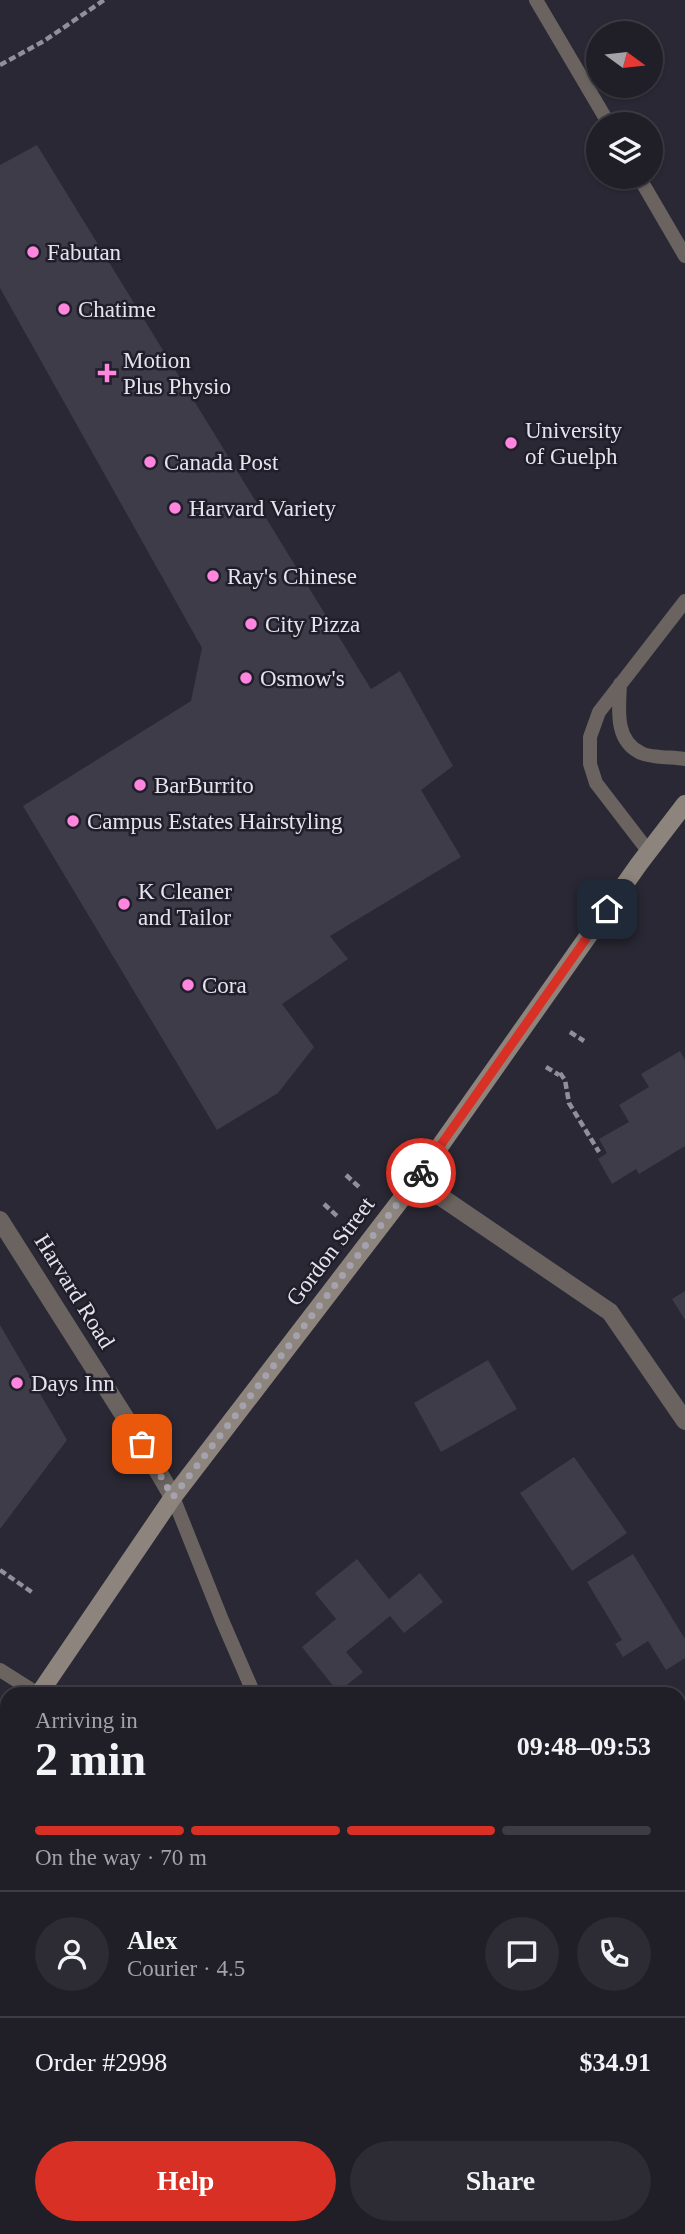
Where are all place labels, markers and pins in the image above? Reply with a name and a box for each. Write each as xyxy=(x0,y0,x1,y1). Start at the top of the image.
place label: Fabutan xyxy=(47,240,122,265)
marker: Fabutan xyxy=(25,244,41,260)
place label: Chatime xyxy=(78,297,156,322)
marker: Chatime xyxy=(56,301,72,317)
place label: Motion Plus Physio xyxy=(123,348,231,399)
marker: Motion Plus Physio xyxy=(97,363,117,383)
place label: University of Guelph xyxy=(525,418,623,469)
marker: University of Guelph xyxy=(503,435,519,451)
place label: Canada Post xyxy=(164,450,279,475)
marker: Canada Post xyxy=(142,454,158,470)
place label: Harvard Variety xyxy=(189,496,337,521)
marker: Harvard Variety xyxy=(167,500,183,516)
place label: Ray's Chinese xyxy=(227,564,357,589)
marker: Ray's Chinese xyxy=(205,568,221,584)
place label: City Pizza xyxy=(265,612,360,637)
marker: City Pizza xyxy=(243,616,259,632)
place label: Osmow's xyxy=(260,666,345,691)
marker: Osmow's xyxy=(238,670,254,686)
place label: BarBurrito xyxy=(154,773,254,798)
marker: BarBurrito xyxy=(132,777,148,793)
place label: Campus Estates Hairstyling xyxy=(87,809,343,834)
marker: Campus Estates Hairstyling xyxy=(65,813,81,829)
place label: K Cleaner and Tailor xyxy=(138,879,232,930)
pin xyxy=(577,879,637,939)
marker: K Cleaner and Tailor xyxy=(116,896,132,912)
place label: Cora xyxy=(202,973,247,998)
marker: Cora xyxy=(180,977,196,993)
place label: Days Inn xyxy=(31,1371,115,1396)
marker: Days Inn xyxy=(9,1375,25,1391)
pin xyxy=(112,1414,172,1474)

